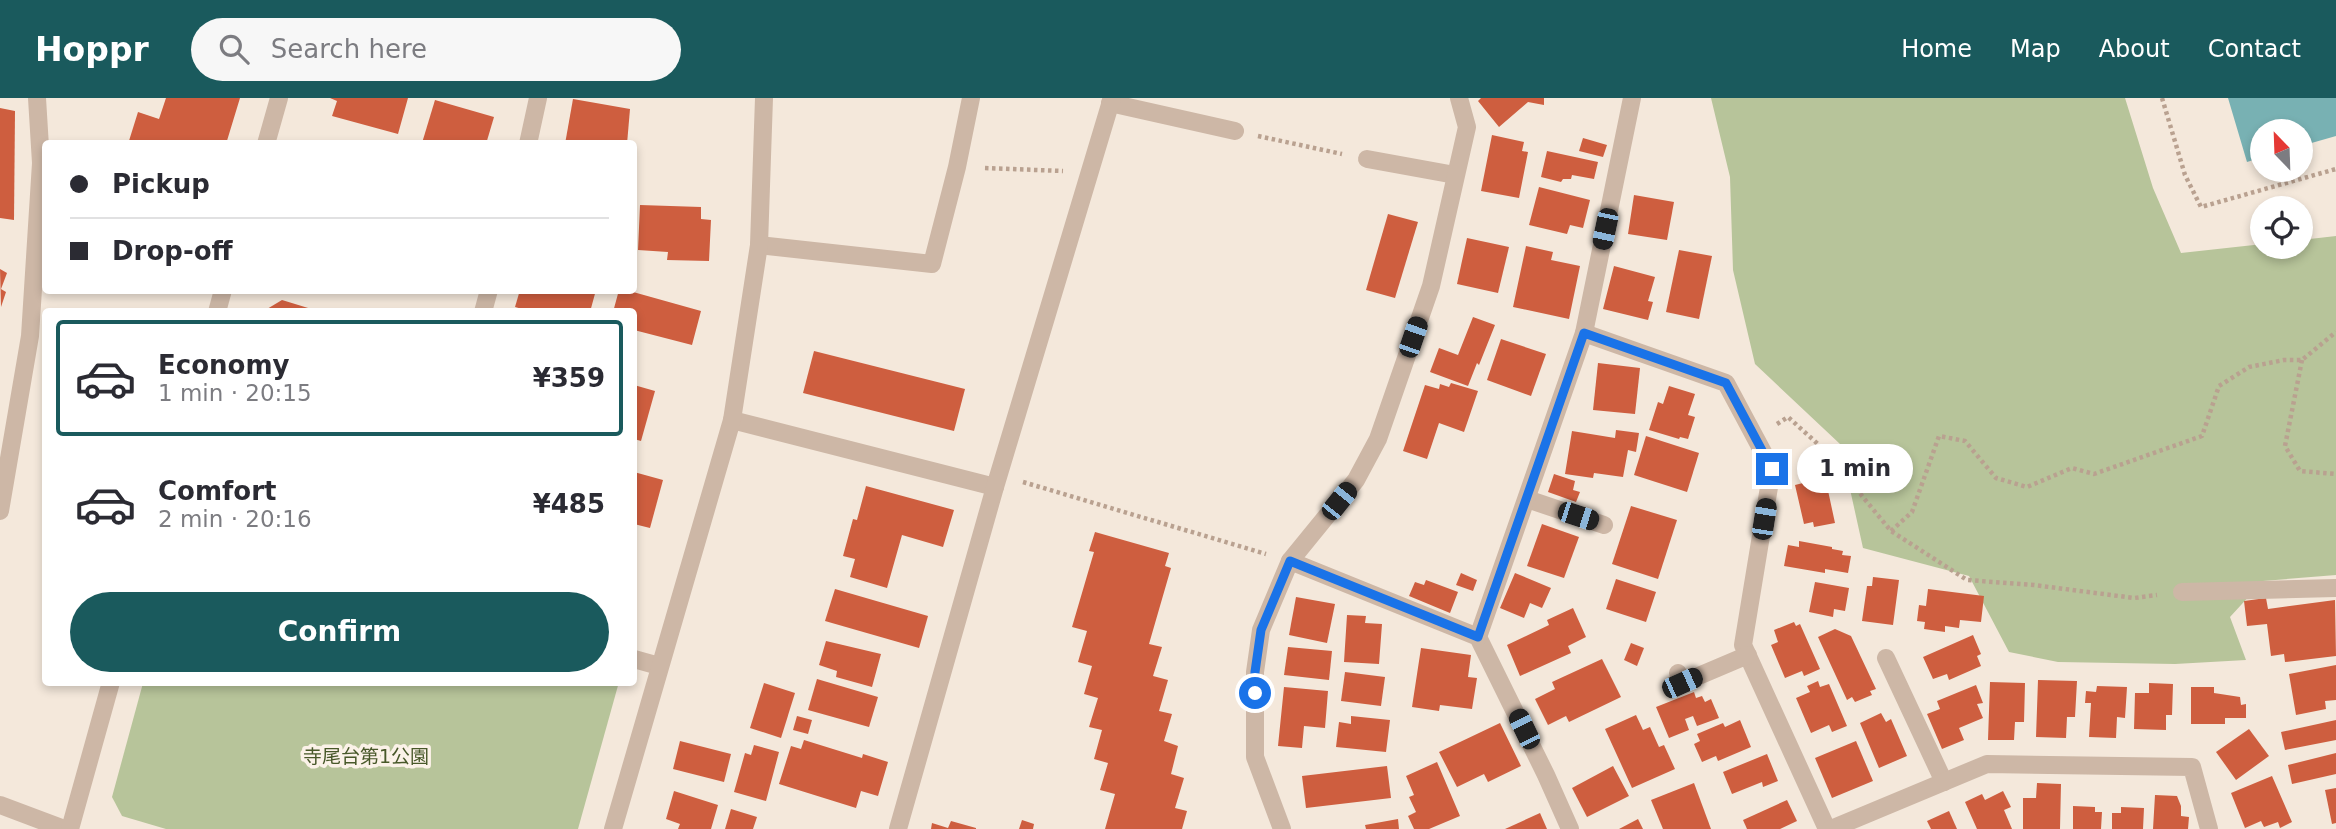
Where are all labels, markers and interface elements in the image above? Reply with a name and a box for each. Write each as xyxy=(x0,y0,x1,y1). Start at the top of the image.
search box xyxy=(191,18,681,81)
text: Hoppr xyxy=(35,30,149,69)
icon: search xyxy=(215,30,253,68)
text: Search here xyxy=(271,34,427,64)
text: Home xyxy=(1901,35,1972,63)
text: Map xyxy=(2010,35,2061,63)
text: About xyxy=(2099,35,2170,63)
text: Contact xyxy=(2208,35,2301,63)
north arrow xyxy=(2250,119,2314,182)
map controls xyxy=(2250,119,2313,259)
text: Pickup xyxy=(112,169,210,199)
button: locate xyxy=(2250,196,2313,259)
car xyxy=(1591,206,1620,252)
text: Drop-off xyxy=(112,236,233,266)
car xyxy=(1397,314,1430,360)
icon: car xyxy=(74,347,137,410)
text: Economy xyxy=(158,350,289,380)
text: ¥359 xyxy=(533,363,605,393)
text: 1 min · 20:15 xyxy=(158,380,312,406)
callout: 1 min xyxy=(1796,444,1912,494)
route end xyxy=(1756,453,1788,485)
text: 1 min xyxy=(1819,455,1891,481)
icon: car xyxy=(74,473,137,536)
text: Comfort xyxy=(158,476,276,506)
car xyxy=(1318,478,1361,524)
text: ¥485 xyxy=(533,489,605,519)
car xyxy=(1751,497,1778,541)
car xyxy=(1555,500,1602,532)
text: 2 min · 20:16 xyxy=(158,506,312,532)
button: Confirm xyxy=(70,592,609,672)
car xyxy=(1659,665,1706,701)
route start xyxy=(1239,677,1271,709)
car xyxy=(1506,706,1543,752)
park label: 寺尾台第1公園 xyxy=(303,745,429,767)

